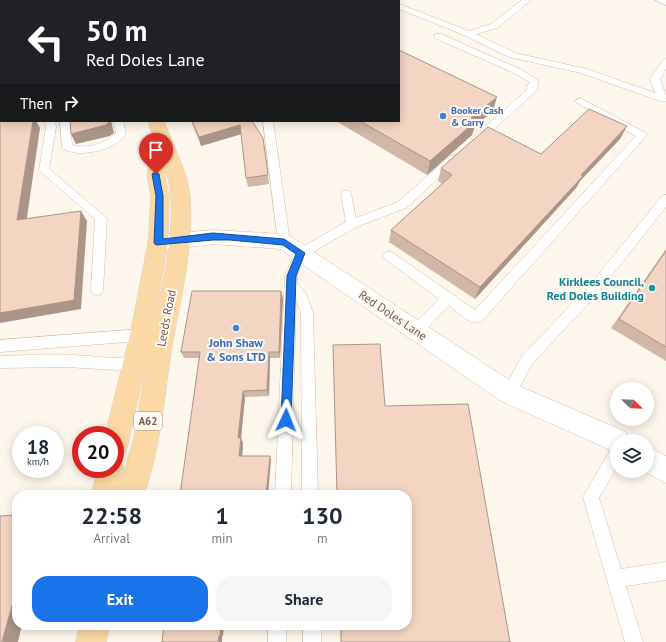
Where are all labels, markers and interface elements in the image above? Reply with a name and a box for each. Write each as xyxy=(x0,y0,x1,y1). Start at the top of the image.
text: 50 m xyxy=(86,12,147,49)
icon: left xyxy=(20,16,72,68)
text: Red Doles Lane xyxy=(86,48,205,71)
icon: right xyxy=(60,92,82,114)
text: Then xyxy=(20,94,52,113)
place label: Booker Cash & Carry xyxy=(451,104,504,129)
marker: Booker Cash & Carry xyxy=(438,111,448,121)
pin xyxy=(139,133,173,174)
icon: arrive xyxy=(145,139,167,161)
place label: Kirklees Council, Red Doles Building xyxy=(547,274,644,303)
marker: Kirklees Council, Red Doles Building xyxy=(647,283,657,293)
street label: Red Doles Lane xyxy=(356,287,430,343)
street label: Leeds Road xyxy=(153,288,179,348)
marker: John Shaw & Sons LTD xyxy=(231,323,241,333)
place label: John Shaw & Sons LTD xyxy=(206,335,266,364)
north arrow xyxy=(610,382,654,426)
map controls xyxy=(610,382,654,478)
position arrow xyxy=(265,399,307,441)
road number: A62 xyxy=(134,412,162,430)
speed limit sign: 20 xyxy=(72,426,124,478)
text: 18 xyxy=(27,434,49,460)
button: layers xyxy=(610,434,654,478)
text: km/h xyxy=(27,455,49,468)
text: 22:58 xyxy=(81,500,142,531)
text: 1 xyxy=(215,500,229,531)
text: 130 xyxy=(302,500,343,531)
text: Arrival xyxy=(94,530,130,547)
text: min xyxy=(211,530,233,547)
text: m xyxy=(317,530,328,547)
button: Exit xyxy=(32,576,208,622)
button: Share xyxy=(216,576,392,622)

